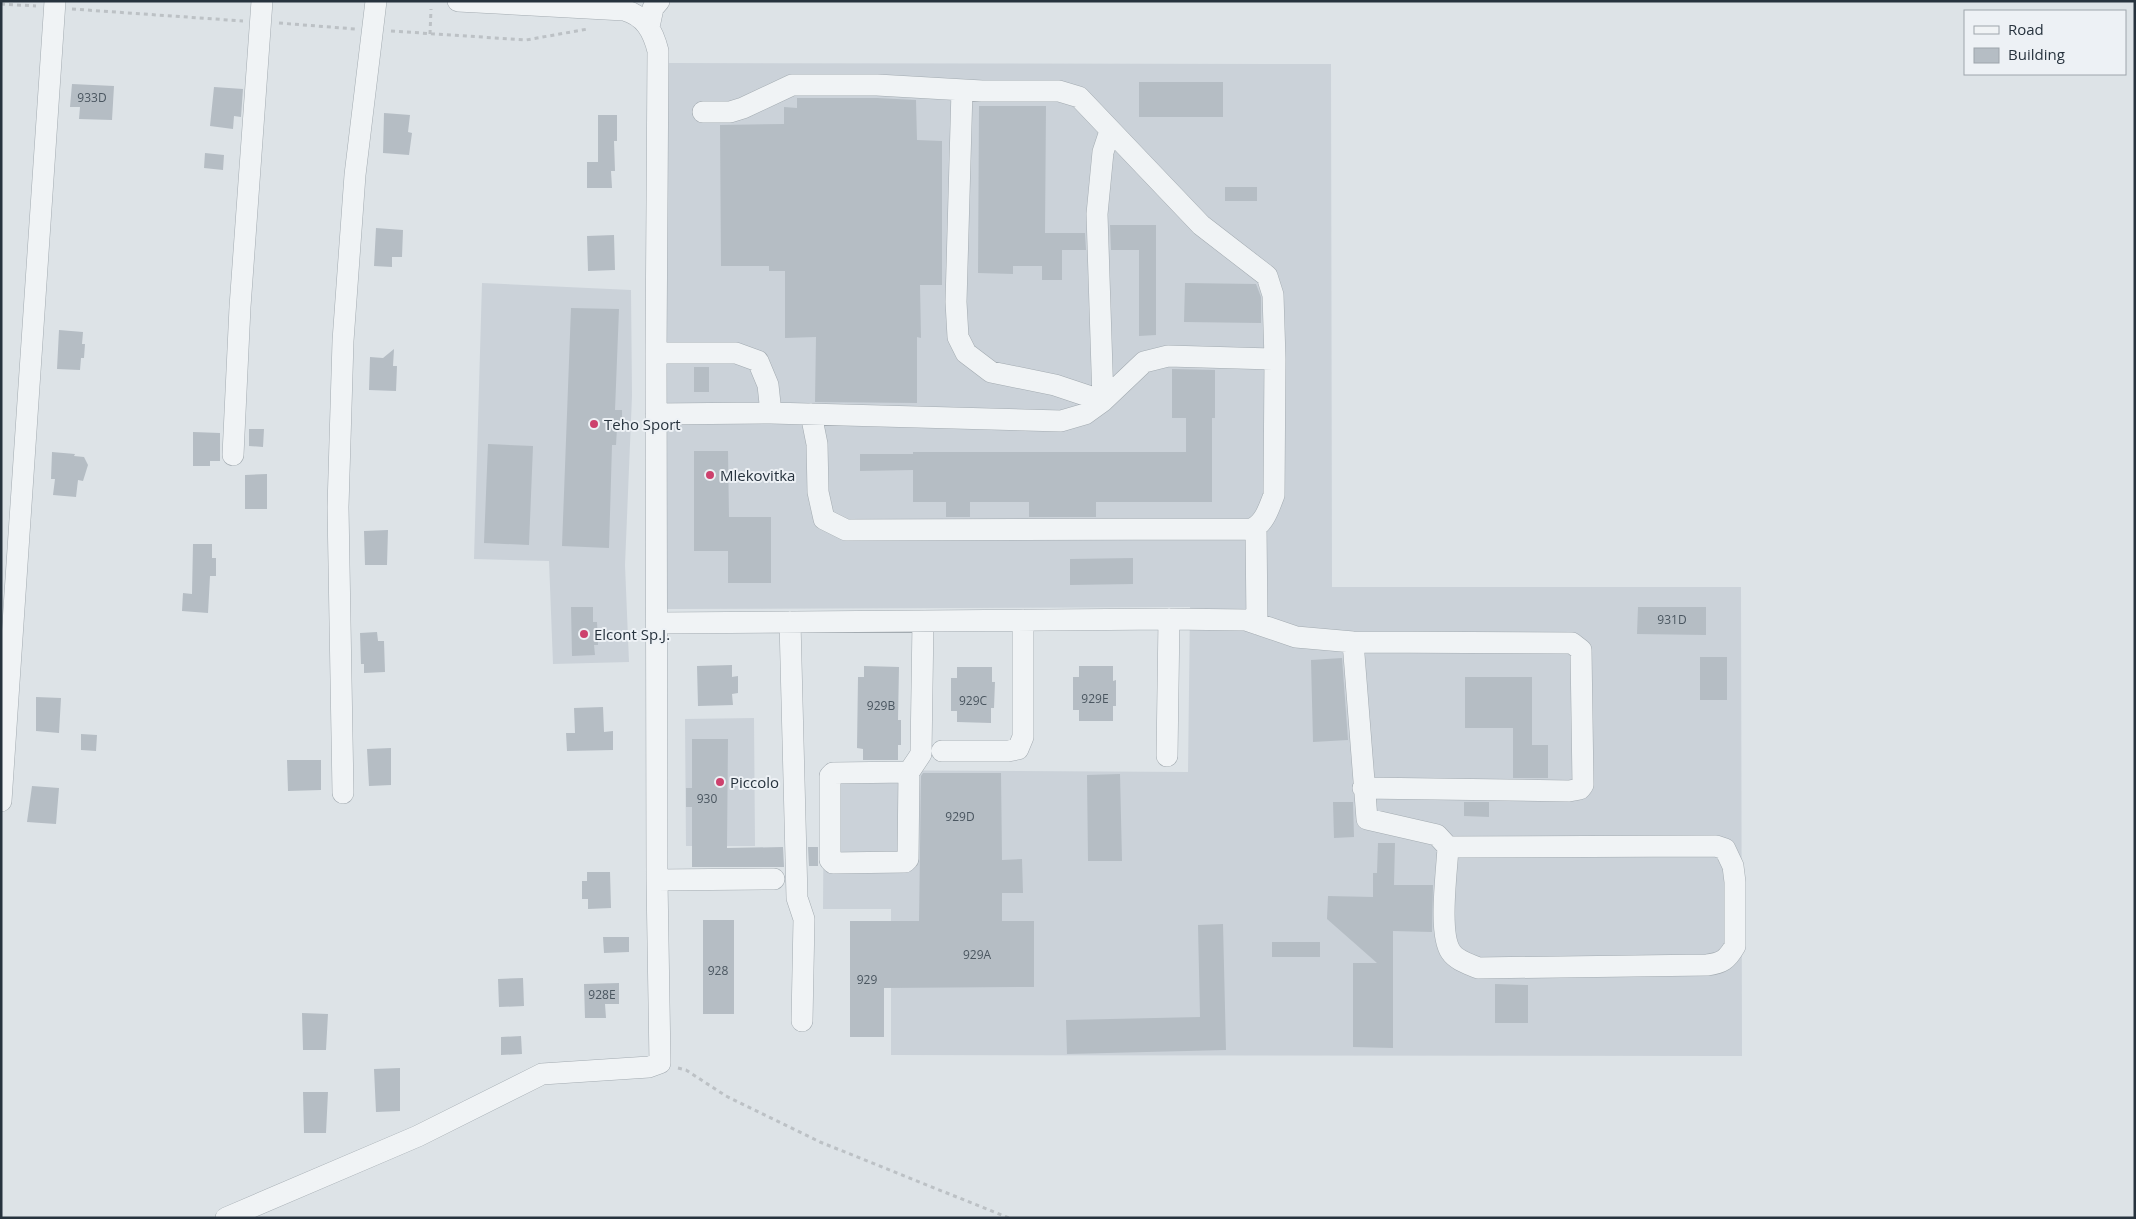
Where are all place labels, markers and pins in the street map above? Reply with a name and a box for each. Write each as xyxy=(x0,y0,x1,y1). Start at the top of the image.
place label: Teho Sport xyxy=(604,414,681,434)
marker: Teho Sport xyxy=(588,418,600,430)
place label: Mlekovitka xyxy=(720,465,795,485)
marker: Mlekovitka xyxy=(704,469,716,481)
place label: Elcont Sp.J. xyxy=(594,624,670,644)
marker: Elcont Sp.J. xyxy=(578,628,590,640)
place label: Piccolo xyxy=(730,772,779,792)
marker: Piccolo xyxy=(714,776,726,788)

